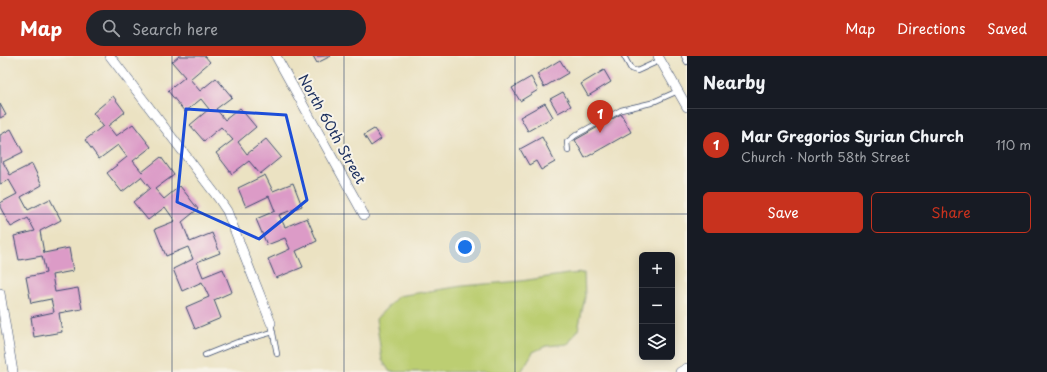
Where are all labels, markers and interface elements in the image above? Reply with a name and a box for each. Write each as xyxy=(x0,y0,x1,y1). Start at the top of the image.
search box xyxy=(86,10,366,46)
text: Map xyxy=(20,14,62,42)
icon: search xyxy=(100,17,122,39)
text: Search here xyxy=(132,17,218,40)
text: Map xyxy=(845,18,875,39)
text: Directions xyxy=(897,18,965,39)
text: Saved xyxy=(987,18,1027,39)
text: Nearby xyxy=(703,69,765,95)
street label: North 60th Street xyxy=(293,70,372,188)
pin: 1 xyxy=(587,100,613,133)
text: Mar Gregorios Syrian Church xyxy=(741,124,964,147)
text: 1 xyxy=(713,135,719,154)
text: 110 m xyxy=(996,135,1031,154)
text: Church · North 58th Street xyxy=(741,147,910,166)
button: Save xyxy=(703,192,863,233)
button: Share xyxy=(871,192,1031,233)
your location xyxy=(455,237,475,257)
map controls xyxy=(639,252,675,360)
button: + xyxy=(639,252,675,288)
button: − xyxy=(639,288,675,324)
button: layers xyxy=(639,324,675,360)

